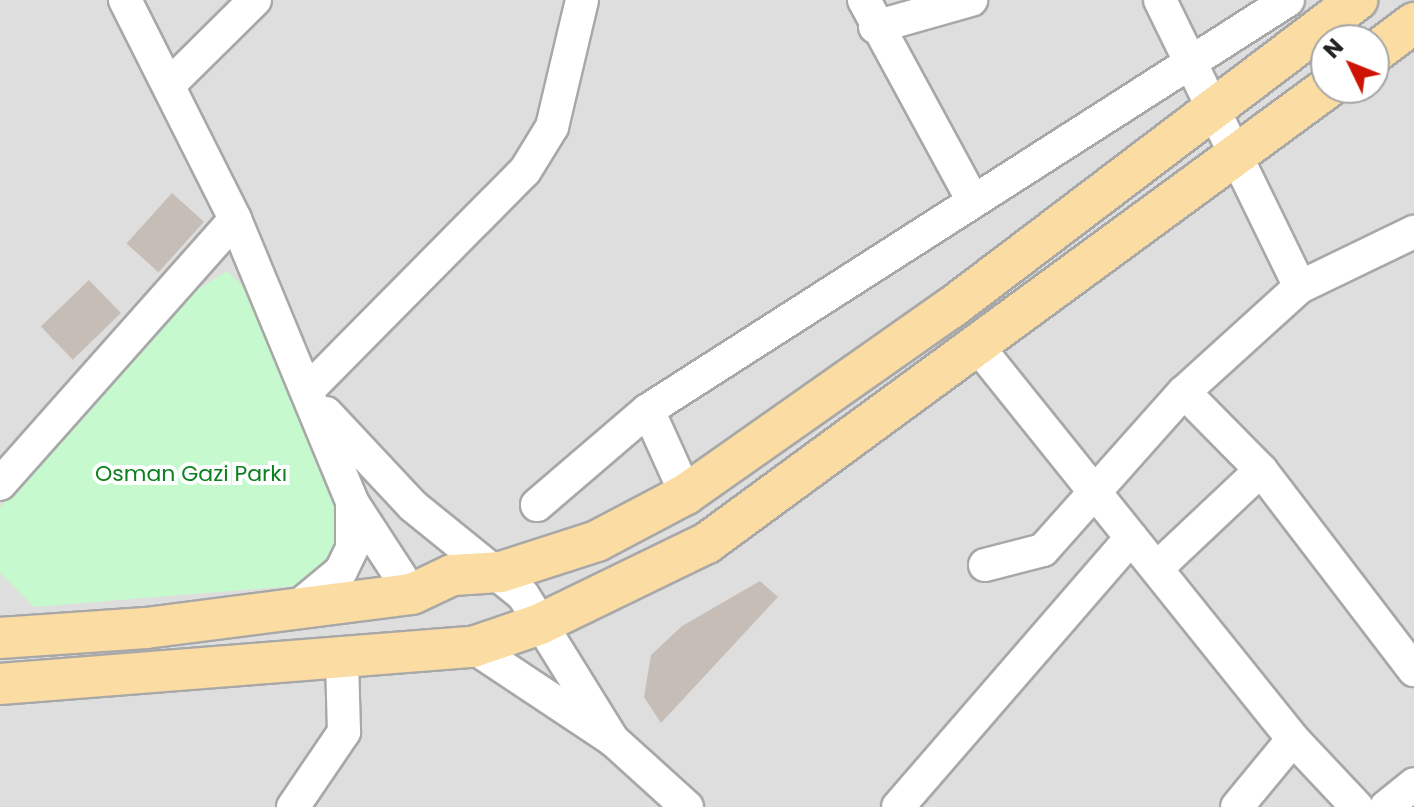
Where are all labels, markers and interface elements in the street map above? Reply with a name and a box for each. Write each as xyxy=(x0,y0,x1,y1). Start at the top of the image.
north arrow xyxy=(1310,24,1390,104)
text: N xyxy=(1317,32,1351,65)
park label: Osman Gazi Parkı xyxy=(95,461,287,487)

